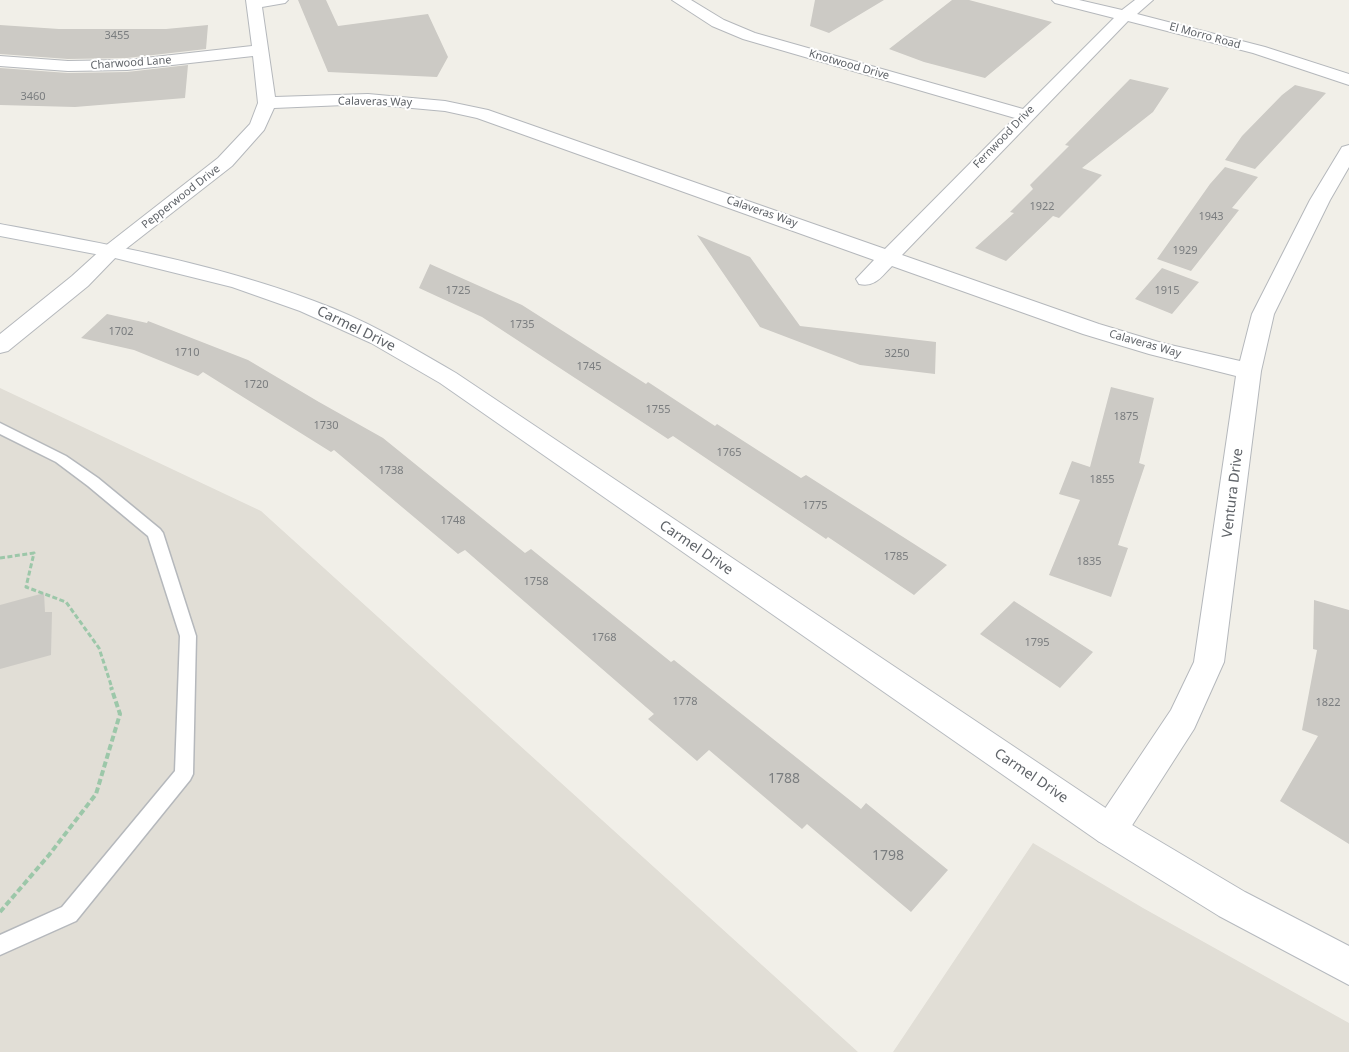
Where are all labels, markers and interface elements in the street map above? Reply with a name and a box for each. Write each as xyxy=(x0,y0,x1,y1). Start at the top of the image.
street label: El Morro Road xyxy=(1168,20,1242,52)
house number: 3455 xyxy=(104,29,130,43)
street label: Knotwood Drive xyxy=(807,47,891,83)
street label: Charwood Lane xyxy=(90,54,172,72)
house number: 3460 xyxy=(20,90,46,104)
street label: Calaveras Way xyxy=(338,95,412,109)
street label: Fernwood Drive xyxy=(971,103,1037,171)
street label: Pepperwood Drive xyxy=(139,162,223,232)
street label: Calaveras Way xyxy=(725,194,799,230)
house number: 1922 xyxy=(1029,200,1055,214)
house number: 1943 xyxy=(1198,210,1224,224)
house number: 1929 xyxy=(1172,244,1198,258)
house number: 1725 xyxy=(445,284,471,298)
house number: 1915 xyxy=(1154,284,1180,298)
street label: Carmel Drive xyxy=(314,303,398,355)
house number: 1735 xyxy=(509,318,535,332)
house number: 1702 xyxy=(108,325,134,339)
street label: Calaveras Way xyxy=(1107,327,1183,361)
house number: 1710 xyxy=(174,346,200,360)
house number: 3250 xyxy=(884,347,910,361)
house number: 1745 xyxy=(576,360,602,374)
house number: 1720 xyxy=(243,378,269,392)
house number: 1755 xyxy=(645,403,671,417)
house number: 1875 xyxy=(1113,410,1139,424)
house number: 1730 xyxy=(313,419,339,433)
house number: 1765 xyxy=(716,446,742,460)
street label: Ventura Drive xyxy=(1219,447,1247,539)
house number: 1738 xyxy=(378,464,404,478)
house number: 1855 xyxy=(1089,473,1115,487)
house number: 1775 xyxy=(802,499,828,513)
house number: 1748 xyxy=(440,514,466,528)
street label: Carmel Drive xyxy=(656,517,736,579)
house number: 1785 xyxy=(883,550,909,564)
house number: 1835 xyxy=(1076,555,1102,569)
house number: 1758 xyxy=(523,575,549,589)
house number: 1768 xyxy=(591,631,617,645)
house number: 1795 xyxy=(1024,636,1050,650)
house number: 1778 xyxy=(672,695,698,709)
house number: 1822 xyxy=(1315,696,1341,710)
street label: Carmel Drive xyxy=(991,745,1071,807)
house number: 1788 xyxy=(768,771,800,787)
house number: 1798 xyxy=(872,848,904,864)

